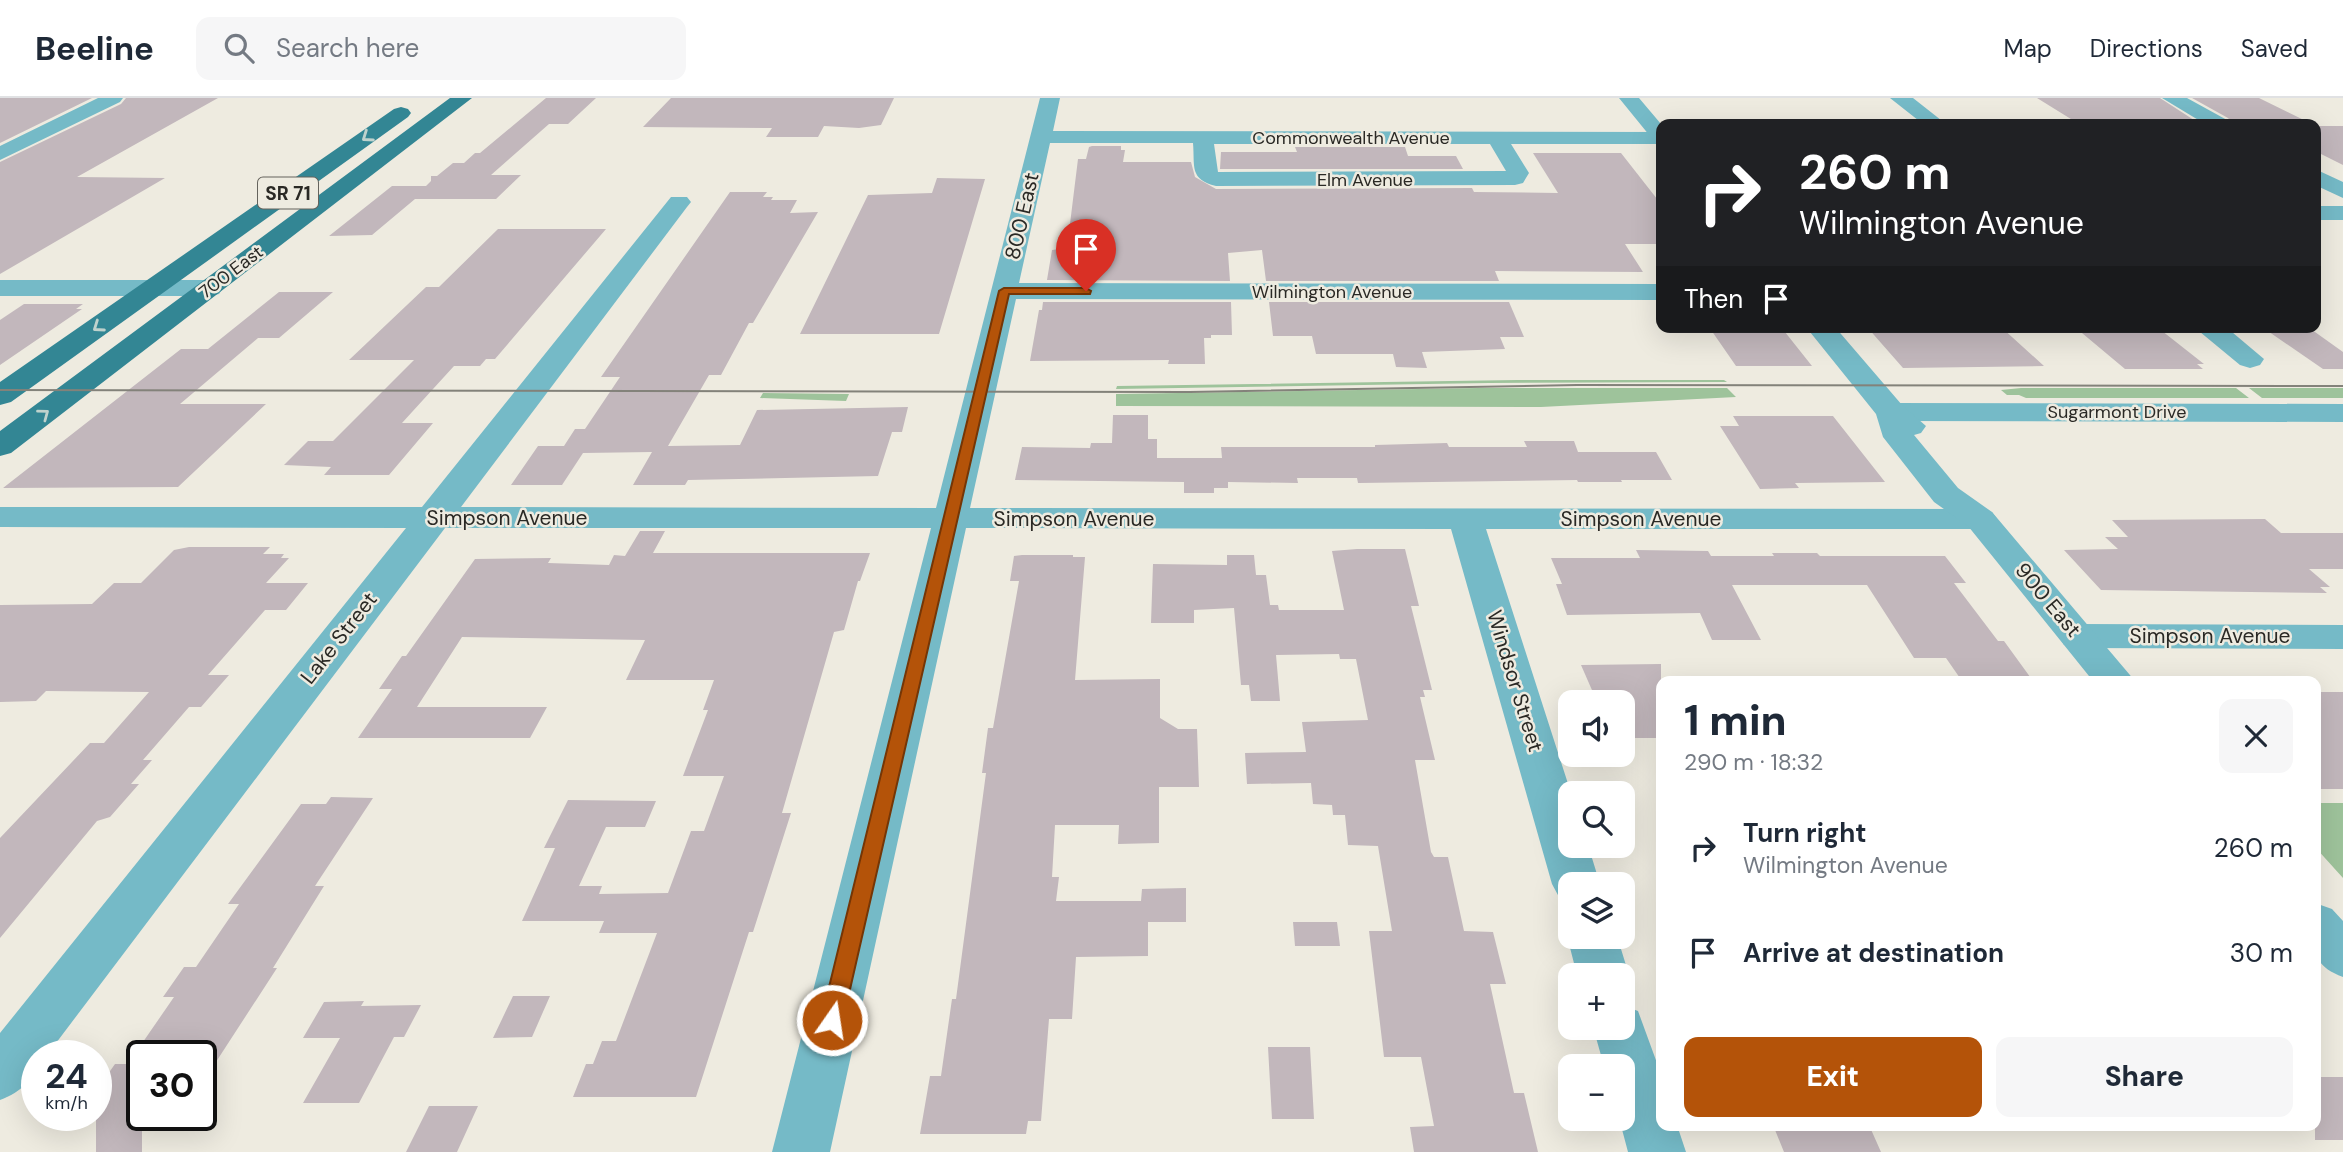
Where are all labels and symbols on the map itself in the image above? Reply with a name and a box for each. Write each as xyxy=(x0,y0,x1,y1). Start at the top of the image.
street label: Commonwealth Avenue xyxy=(1252,126,1450,150)
one-way arrow xyxy=(362,129,375,142)
street label: Elm Avenue xyxy=(1317,168,1413,192)
street label: 800 East xyxy=(998,170,1046,262)
road number: SR 71 xyxy=(258,178,318,208)
pin xyxy=(1056,219,1116,291)
street label: 700 East xyxy=(194,240,268,304)
street label: Wilmington Avenue xyxy=(1252,280,1412,304)
one-way arrow xyxy=(93,319,106,331)
street label: Sugarmont Drive xyxy=(2048,400,2186,424)
one-way arrow xyxy=(36,409,49,422)
street label: Simpson Avenue xyxy=(426,504,588,532)
street label: Simpson Avenue xyxy=(993,505,1155,533)
street label: Simpson Avenue xyxy=(1560,505,1722,533)
street label: 900 East xyxy=(2009,557,2087,643)
street label: Lake Street xyxy=(294,586,384,690)
street label: Windsor Street xyxy=(1480,607,1550,755)
street label: Simpson Avenue xyxy=(2129,622,2291,650)
position arrow xyxy=(795,983,869,1057)
speed limit sign: 30 xyxy=(126,1040,217,1131)

